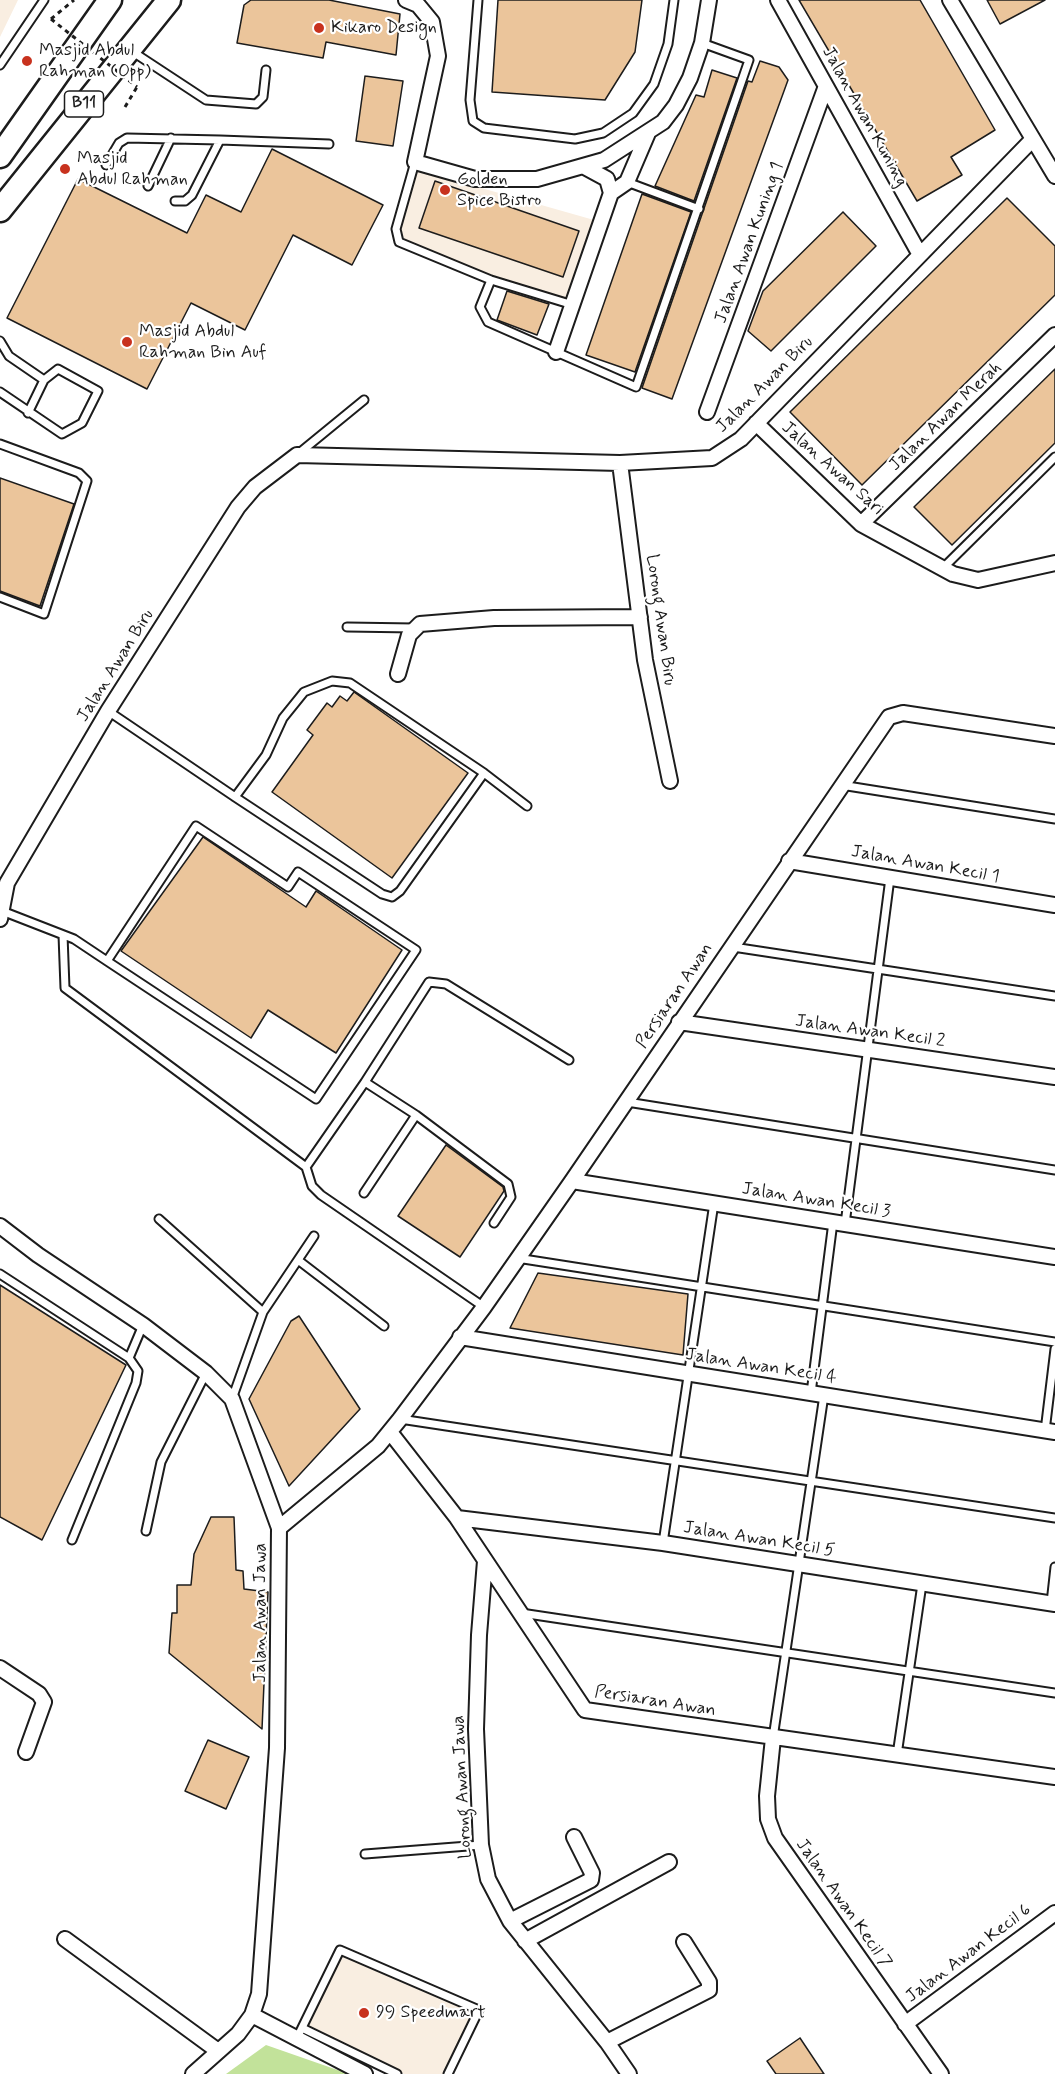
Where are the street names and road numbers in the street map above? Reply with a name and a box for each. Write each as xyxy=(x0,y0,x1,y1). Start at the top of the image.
street label: Jalan Awan Kuning xyxy=(816,43,912,191)
road number: B11 xyxy=(64,91,104,117)
street label: Jalan Awan Kuning 1 xyxy=(711,159,789,327)
street label: Jalan Awan Biru xyxy=(712,332,818,438)
street label: Jalan Awan Merah xyxy=(885,358,1007,476)
street label: Jalan Awan Sari xyxy=(776,417,888,521)
street label: Lorong Awan Biru xyxy=(640,553,680,687)
street label: Jalan Awan Biru xyxy=(73,606,159,726)
street label: Jalan Awan Kecil 1 xyxy=(849,841,1001,889)
street label: Persiaran Awan xyxy=(632,939,718,1053)
street label: Jalan Awan Kecil 2 xyxy=(794,1011,946,1053)
street label: Jalan Awan Kecil 3 xyxy=(740,1179,892,1223)
street label: Jalan Awan Kecil 4 xyxy=(684,1344,838,1390)
street label: Jalan Awan Kecil 5 xyxy=(682,1517,836,1563)
street label: Jalan Awan Jawa xyxy=(250,1543,272,1683)
street label: Persiaran Awan xyxy=(593,1682,717,1722)
street label: Lorong Awan Jawa xyxy=(448,1715,478,1859)
street label: Jalan Awan Kecil 7 xyxy=(790,1835,896,1973)
street label: Jalan Awan Kecil 6 xyxy=(902,1900,1036,2008)

